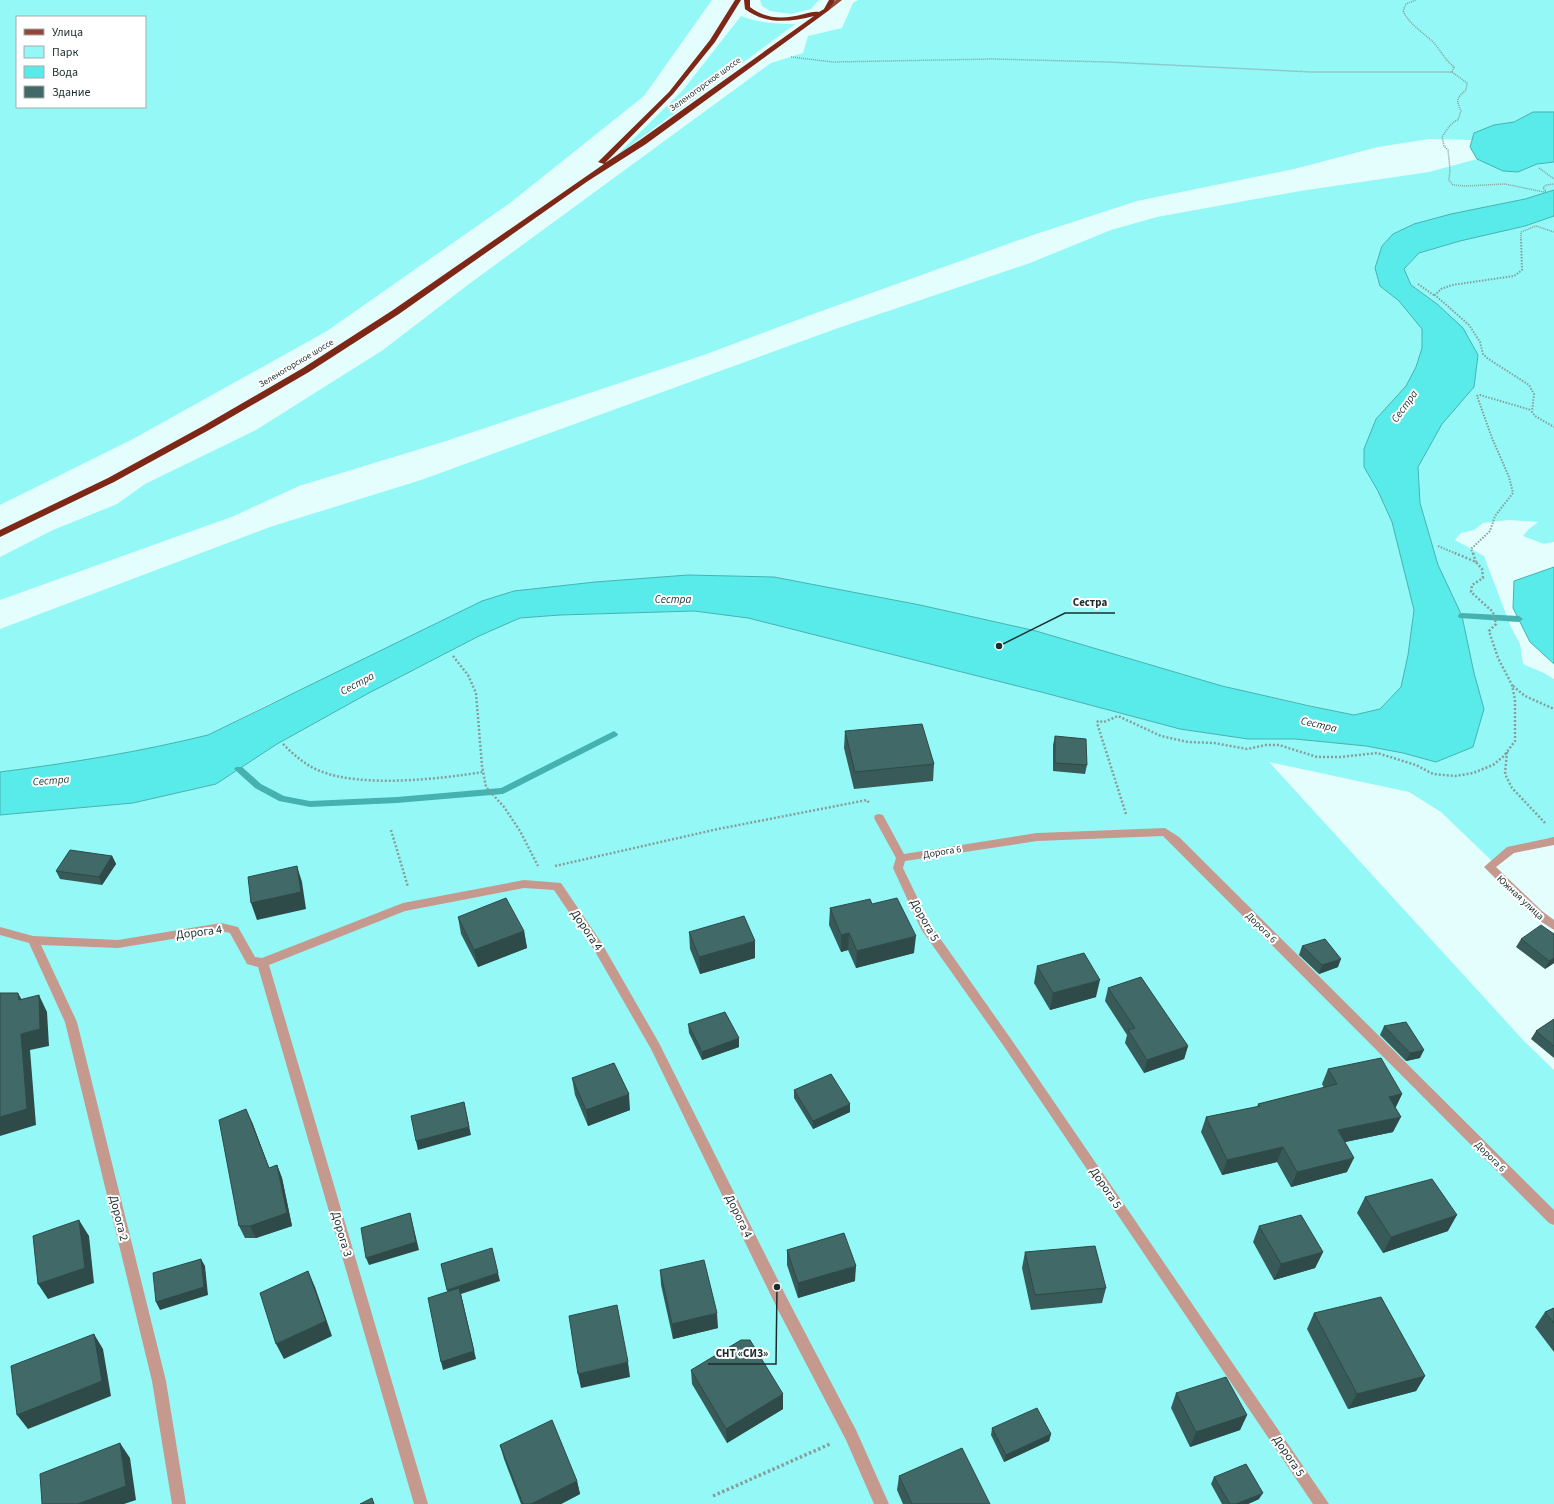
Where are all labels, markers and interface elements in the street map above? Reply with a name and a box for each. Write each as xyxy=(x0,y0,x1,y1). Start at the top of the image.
legend xyxy=(16,16,146,108)
text: Улица xyxy=(52,24,83,41)
text: Парк xyxy=(52,44,78,61)
street label: Зеленогорское шоссе xyxy=(667,54,744,115)
text: Вода xyxy=(52,64,78,81)
text: Здание xyxy=(52,84,91,101)
street label: Зеленогорское шоссе xyxy=(256,336,337,391)
water label: Сестра xyxy=(1388,387,1421,426)
callout: Сестра xyxy=(1065,590,1115,613)
water label: Сестра xyxy=(655,592,691,607)
text: Сестра xyxy=(1073,595,1107,610)
water label: Сестра xyxy=(338,668,377,699)
water label: Сестра xyxy=(1299,713,1339,736)
water label: Сестра xyxy=(32,771,70,790)
street label: Дорога 6 xyxy=(922,842,962,862)
street label: Южная улица xyxy=(1494,872,1547,923)
street label: Дорога 5 xyxy=(906,896,943,945)
street label: Дорога 4 xyxy=(567,906,607,954)
street label: Дорога 6 xyxy=(1243,909,1280,946)
street label: Дорога 4 xyxy=(175,921,223,944)
street label: Дорога 6 xyxy=(1472,1138,1509,1175)
street label: Дорога 5 xyxy=(1086,1164,1126,1212)
street label: Дорога 4 xyxy=(721,1192,756,1241)
street label: Дорога 2 xyxy=(105,1194,132,1243)
street label: Дорога 3 xyxy=(327,1210,356,1259)
callout: СНТ «СИЗ» xyxy=(708,1341,776,1364)
text: СНТ «СИЗ» xyxy=(716,1346,768,1361)
street label: Дорога 5 xyxy=(1269,1432,1309,1480)

